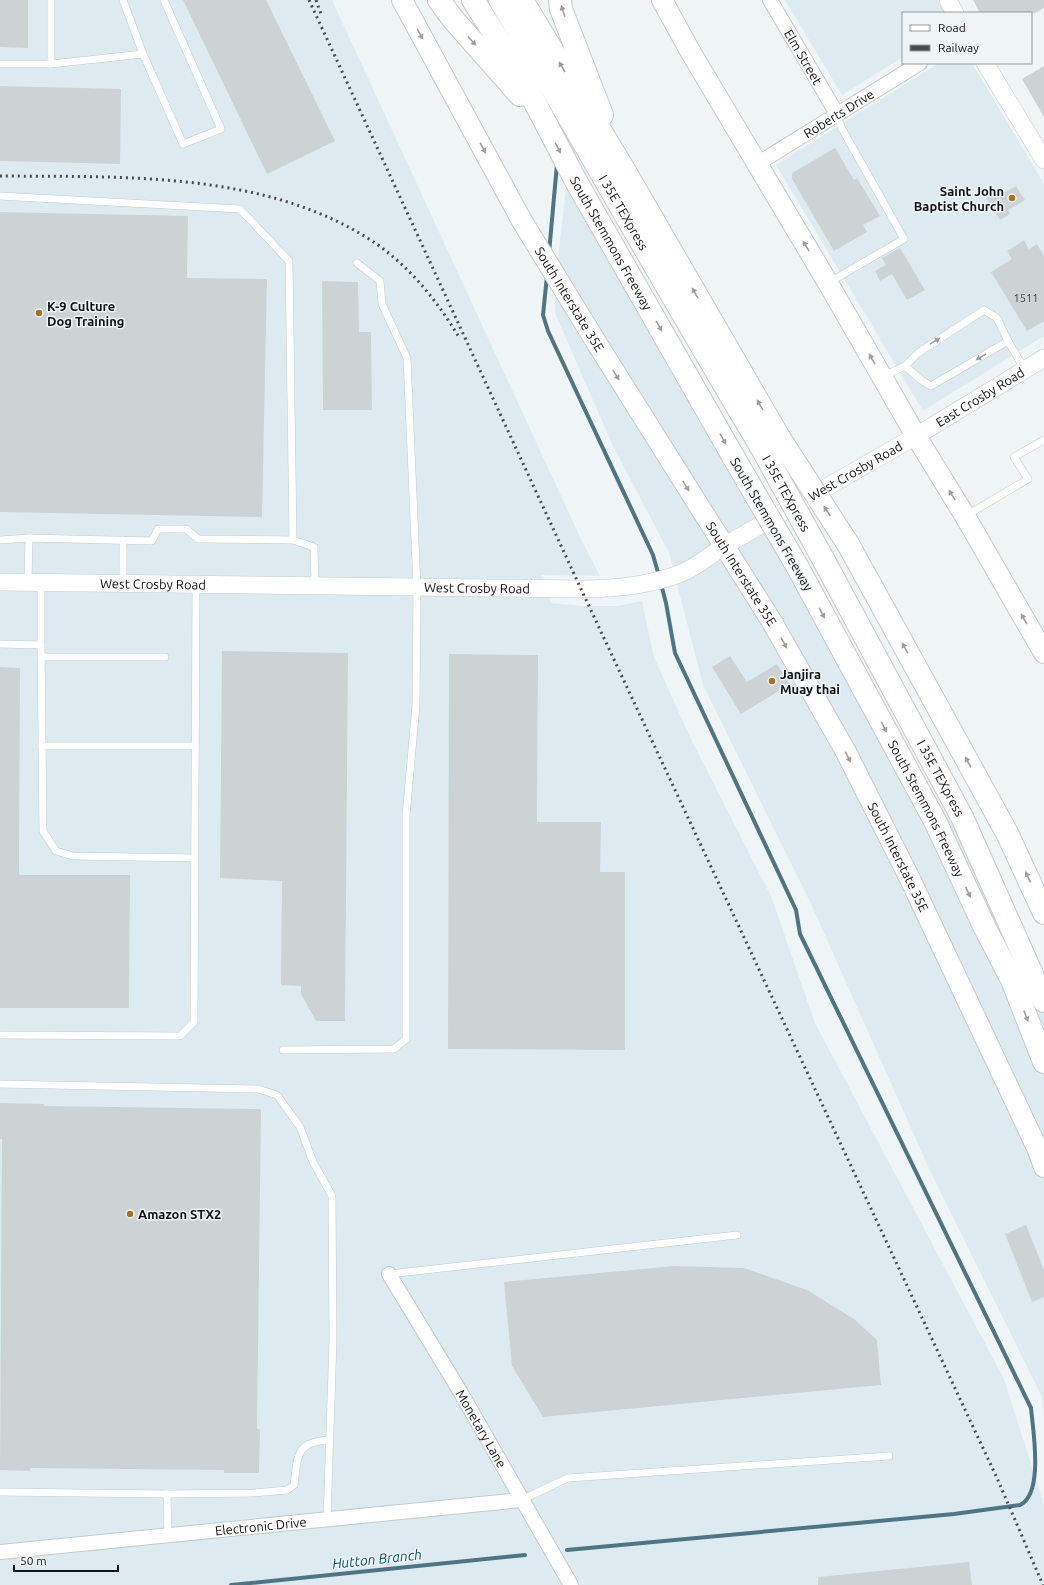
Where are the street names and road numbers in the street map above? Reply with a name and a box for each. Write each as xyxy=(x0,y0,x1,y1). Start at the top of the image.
street label: Elm Street xyxy=(782,27,825,87)
street label: Roberts Drive xyxy=(801,86,876,140)
street label: I 35E TEXpress xyxy=(597,172,651,253)
street label: South Stemmons Freeway xyxy=(568,174,655,313)
street label: South Interstate 35E xyxy=(532,244,607,354)
street label: East Crosby Road xyxy=(933,365,1027,429)
street label: West Crosby Road xyxy=(806,438,905,503)
street label: I 35E TEXpress xyxy=(760,453,813,534)
street label: South Stemmons Freeway xyxy=(728,455,816,593)
street label: South Interstate 35E xyxy=(704,519,780,628)
street label: West Crosby Road xyxy=(100,576,206,591)
street label: West Crosby Road xyxy=(424,580,530,595)
street label: I 35E TEXpress xyxy=(915,737,967,819)
street label: South Stemmons Freeway xyxy=(886,738,967,879)
street label: South Interstate 35E xyxy=(866,800,931,914)
street label: Monetary Lane xyxy=(453,1387,509,1470)
street label: Electronic Drive xyxy=(214,1514,307,1538)

